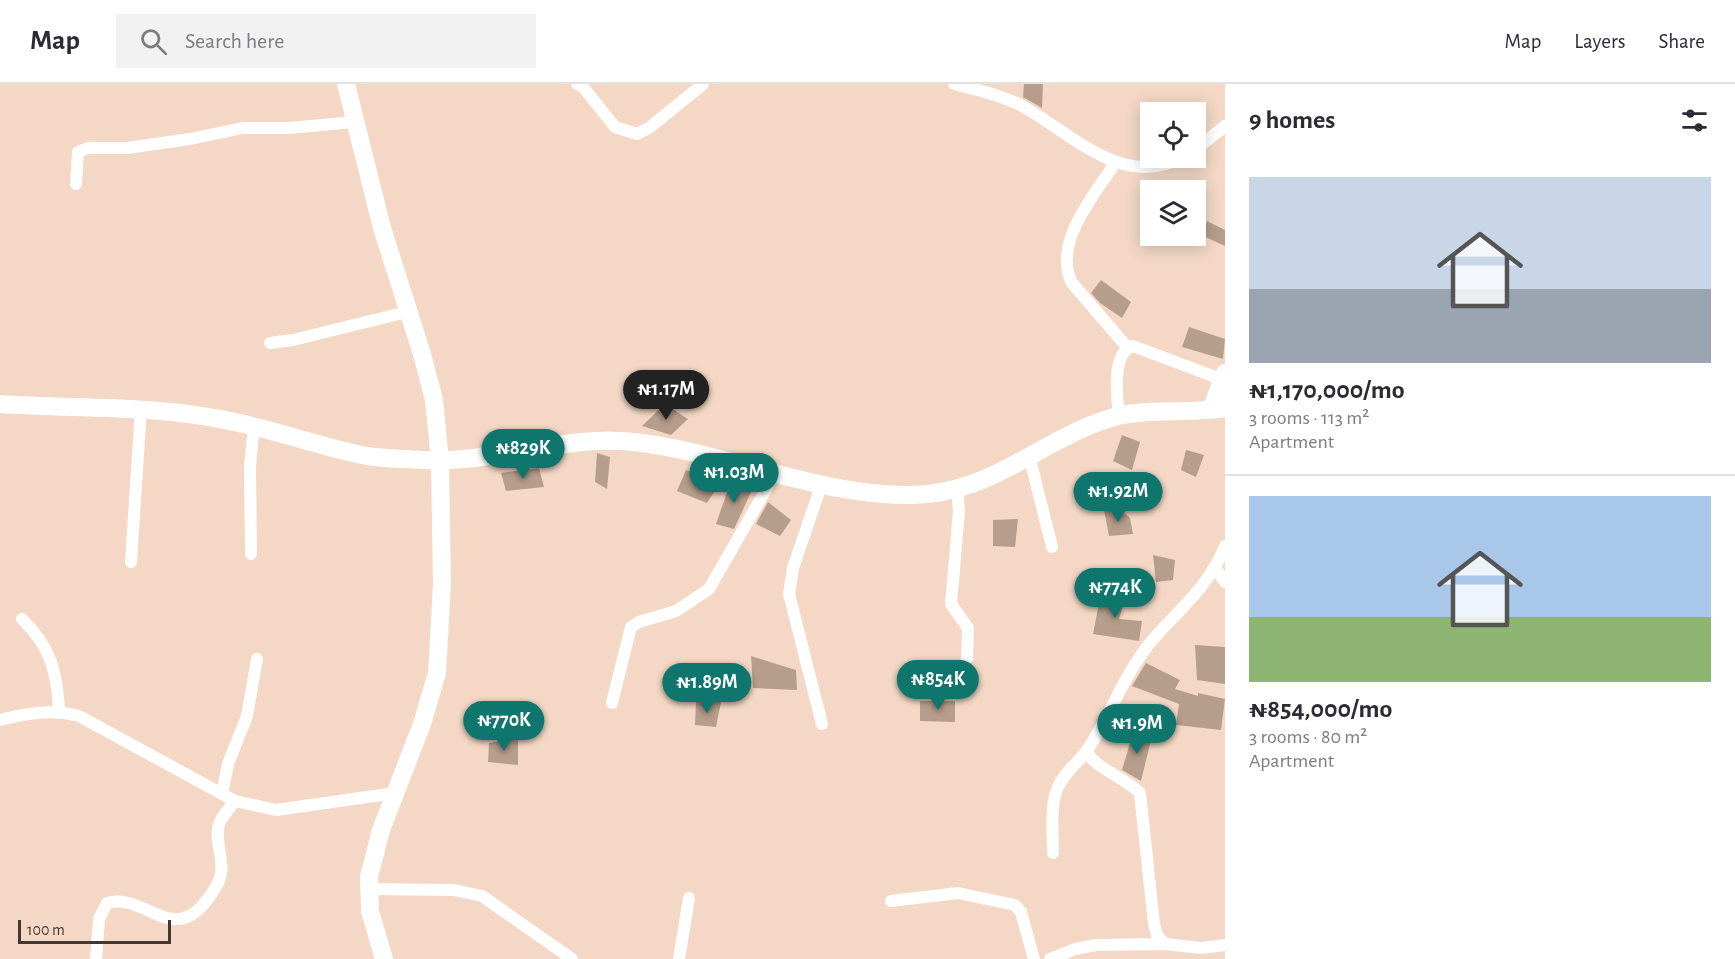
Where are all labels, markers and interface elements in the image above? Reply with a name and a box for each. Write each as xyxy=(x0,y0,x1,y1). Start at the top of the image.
search box xyxy=(116,14,536,68)
icon: search xyxy=(137,25,170,58)
text: Map xyxy=(30,27,80,55)
text: Search here xyxy=(185,30,284,52)
text: Map xyxy=(1505,31,1541,52)
text: Layers xyxy=(1574,31,1625,52)
text: Share xyxy=(1658,31,1705,52)
map controls xyxy=(1140,102,1206,246)
button: locate xyxy=(1140,102,1206,168)
icon: filters xyxy=(1678,104,1711,137)
text: 9 homes xyxy=(1249,107,1335,133)
button: layers xyxy=(1140,180,1206,246)
icon: home xyxy=(1426,216,1534,324)
pin: ₦1.17M xyxy=(617,370,715,421)
text: ₦1,170,000/mo xyxy=(1249,377,1405,403)
text: ₦1.17M xyxy=(637,379,695,399)
text: 3 rooms · 113 m² xyxy=(1249,408,1369,428)
pin: ₦829K xyxy=(481,429,565,480)
text: Apartment xyxy=(1249,432,1334,452)
text: ₦829K xyxy=(496,438,550,458)
pin: ₦1.03M xyxy=(685,453,783,504)
text: ₦1.03M xyxy=(704,462,764,482)
pin: ₦1.92M xyxy=(1069,472,1167,523)
text: ₦1.92M xyxy=(1088,481,1148,501)
icon: home xyxy=(1426,535,1534,643)
pin: ₦774K xyxy=(1073,568,1157,619)
text: ₦774K xyxy=(1088,577,1142,597)
pin: ₦854K xyxy=(896,660,980,711)
pin: ₦1.89M xyxy=(658,663,756,714)
text: ₦854K xyxy=(911,669,965,689)
text: ₦1.89M xyxy=(676,672,738,692)
text: ₦854,000/mo xyxy=(1249,696,1392,722)
pin: ₦770K xyxy=(462,701,546,752)
pin: ₦1.9M xyxy=(1095,704,1179,755)
text: ₦770K xyxy=(477,710,531,730)
text: ₦1.9M xyxy=(1111,713,1163,733)
text: 3 rooms · 80 m² xyxy=(1249,727,1367,747)
text: Apartment xyxy=(1249,751,1334,771)
scale bar xyxy=(18,917,171,944)
text: 100 m xyxy=(27,922,65,938)

